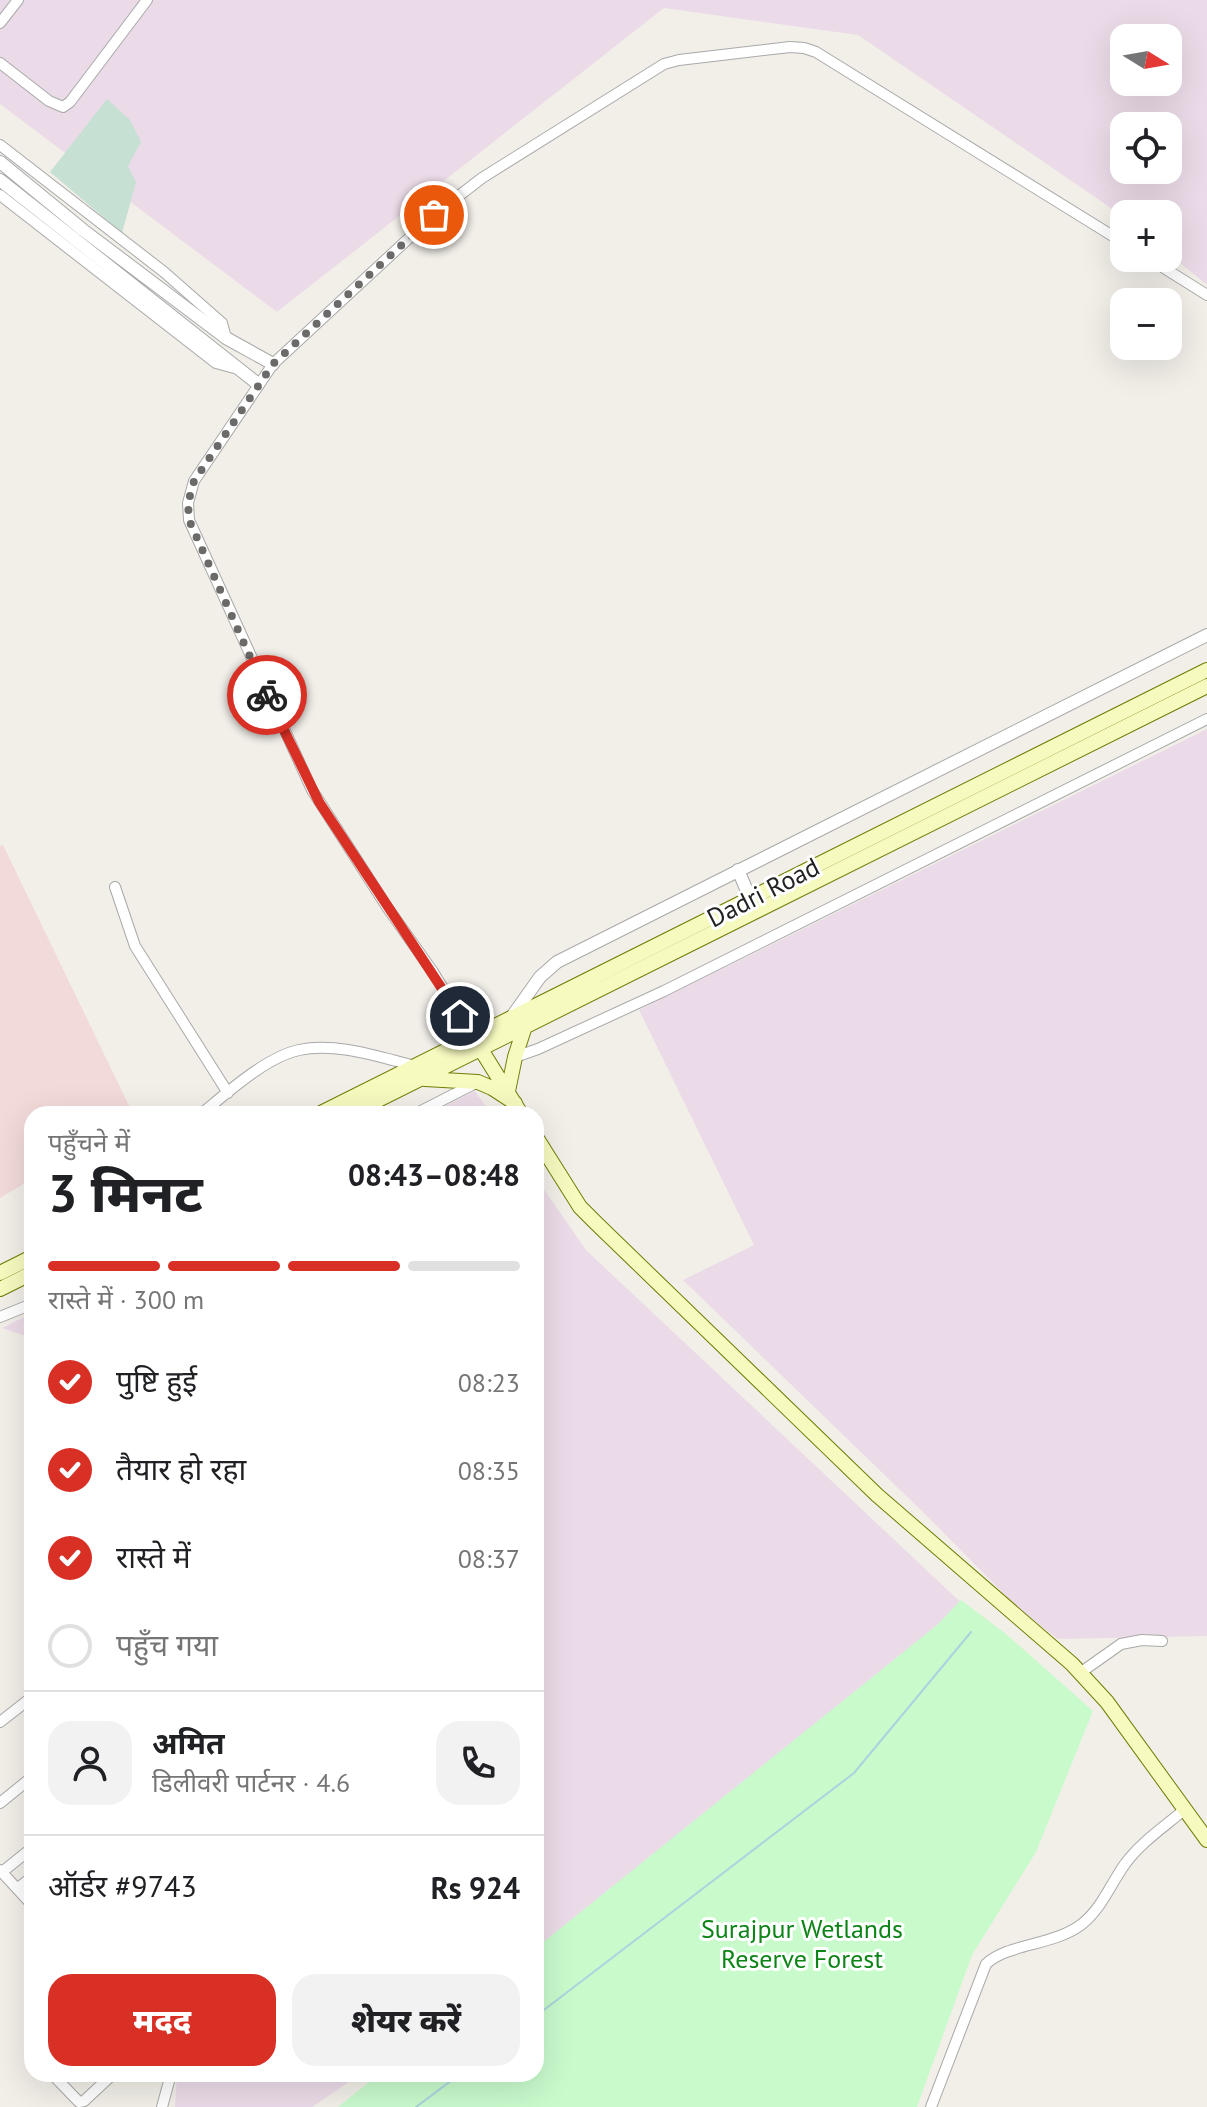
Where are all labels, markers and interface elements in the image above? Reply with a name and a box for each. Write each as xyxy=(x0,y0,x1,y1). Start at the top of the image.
north arrow xyxy=(1110,24,1182,96)
map controls xyxy=(1110,24,1182,360)
button: locate xyxy=(1110,112,1182,184)
pin xyxy=(400,181,468,249)
icon: bag xyxy=(412,193,456,237)
button: + xyxy=(1110,200,1182,272)
button: − xyxy=(1110,288,1182,360)
courier xyxy=(227,655,307,735)
icon: bike xyxy=(245,673,289,717)
street label: Dadri Road xyxy=(701,850,825,934)
pin xyxy=(426,982,494,1050)
icon: home xyxy=(438,994,482,1038)
text: पहुँचने में xyxy=(48,1126,130,1159)
text: 08:43–08:48 xyxy=(348,1155,520,1194)
text: 3 मिनट xyxy=(48,1159,203,1226)
text: रास्ते में · 300 m xyxy=(48,1283,204,1316)
icon: check xyxy=(48,1360,92,1404)
text: पुष्टि हुई xyxy=(116,1361,197,1400)
text: 08:23 xyxy=(458,1366,520,1399)
icon: check xyxy=(48,1448,92,1492)
text: तैयार हो रहा xyxy=(116,1449,246,1488)
text: 08:35 xyxy=(458,1454,520,1487)
icon: check xyxy=(48,1536,92,1580)
text: रास्ते में xyxy=(116,1537,191,1576)
text: 08:37 xyxy=(458,1542,520,1575)
text: पहुँच गया xyxy=(116,1625,218,1664)
button: person xyxy=(48,1721,132,1805)
button: phone xyxy=(436,1721,520,1805)
text: अमित xyxy=(152,1723,225,1762)
text: डिलीवरी पार्टनर · 4.6 xyxy=(152,1766,350,1799)
text: ऑर्डर #9743 xyxy=(48,1866,197,1905)
text: Rs 924 xyxy=(431,1868,520,1907)
park label: Surajpur Wetlands Reserve Forest xyxy=(701,1912,903,1975)
button: मदद xyxy=(48,1974,276,2066)
button: शेयर करें xyxy=(292,1974,520,2066)

